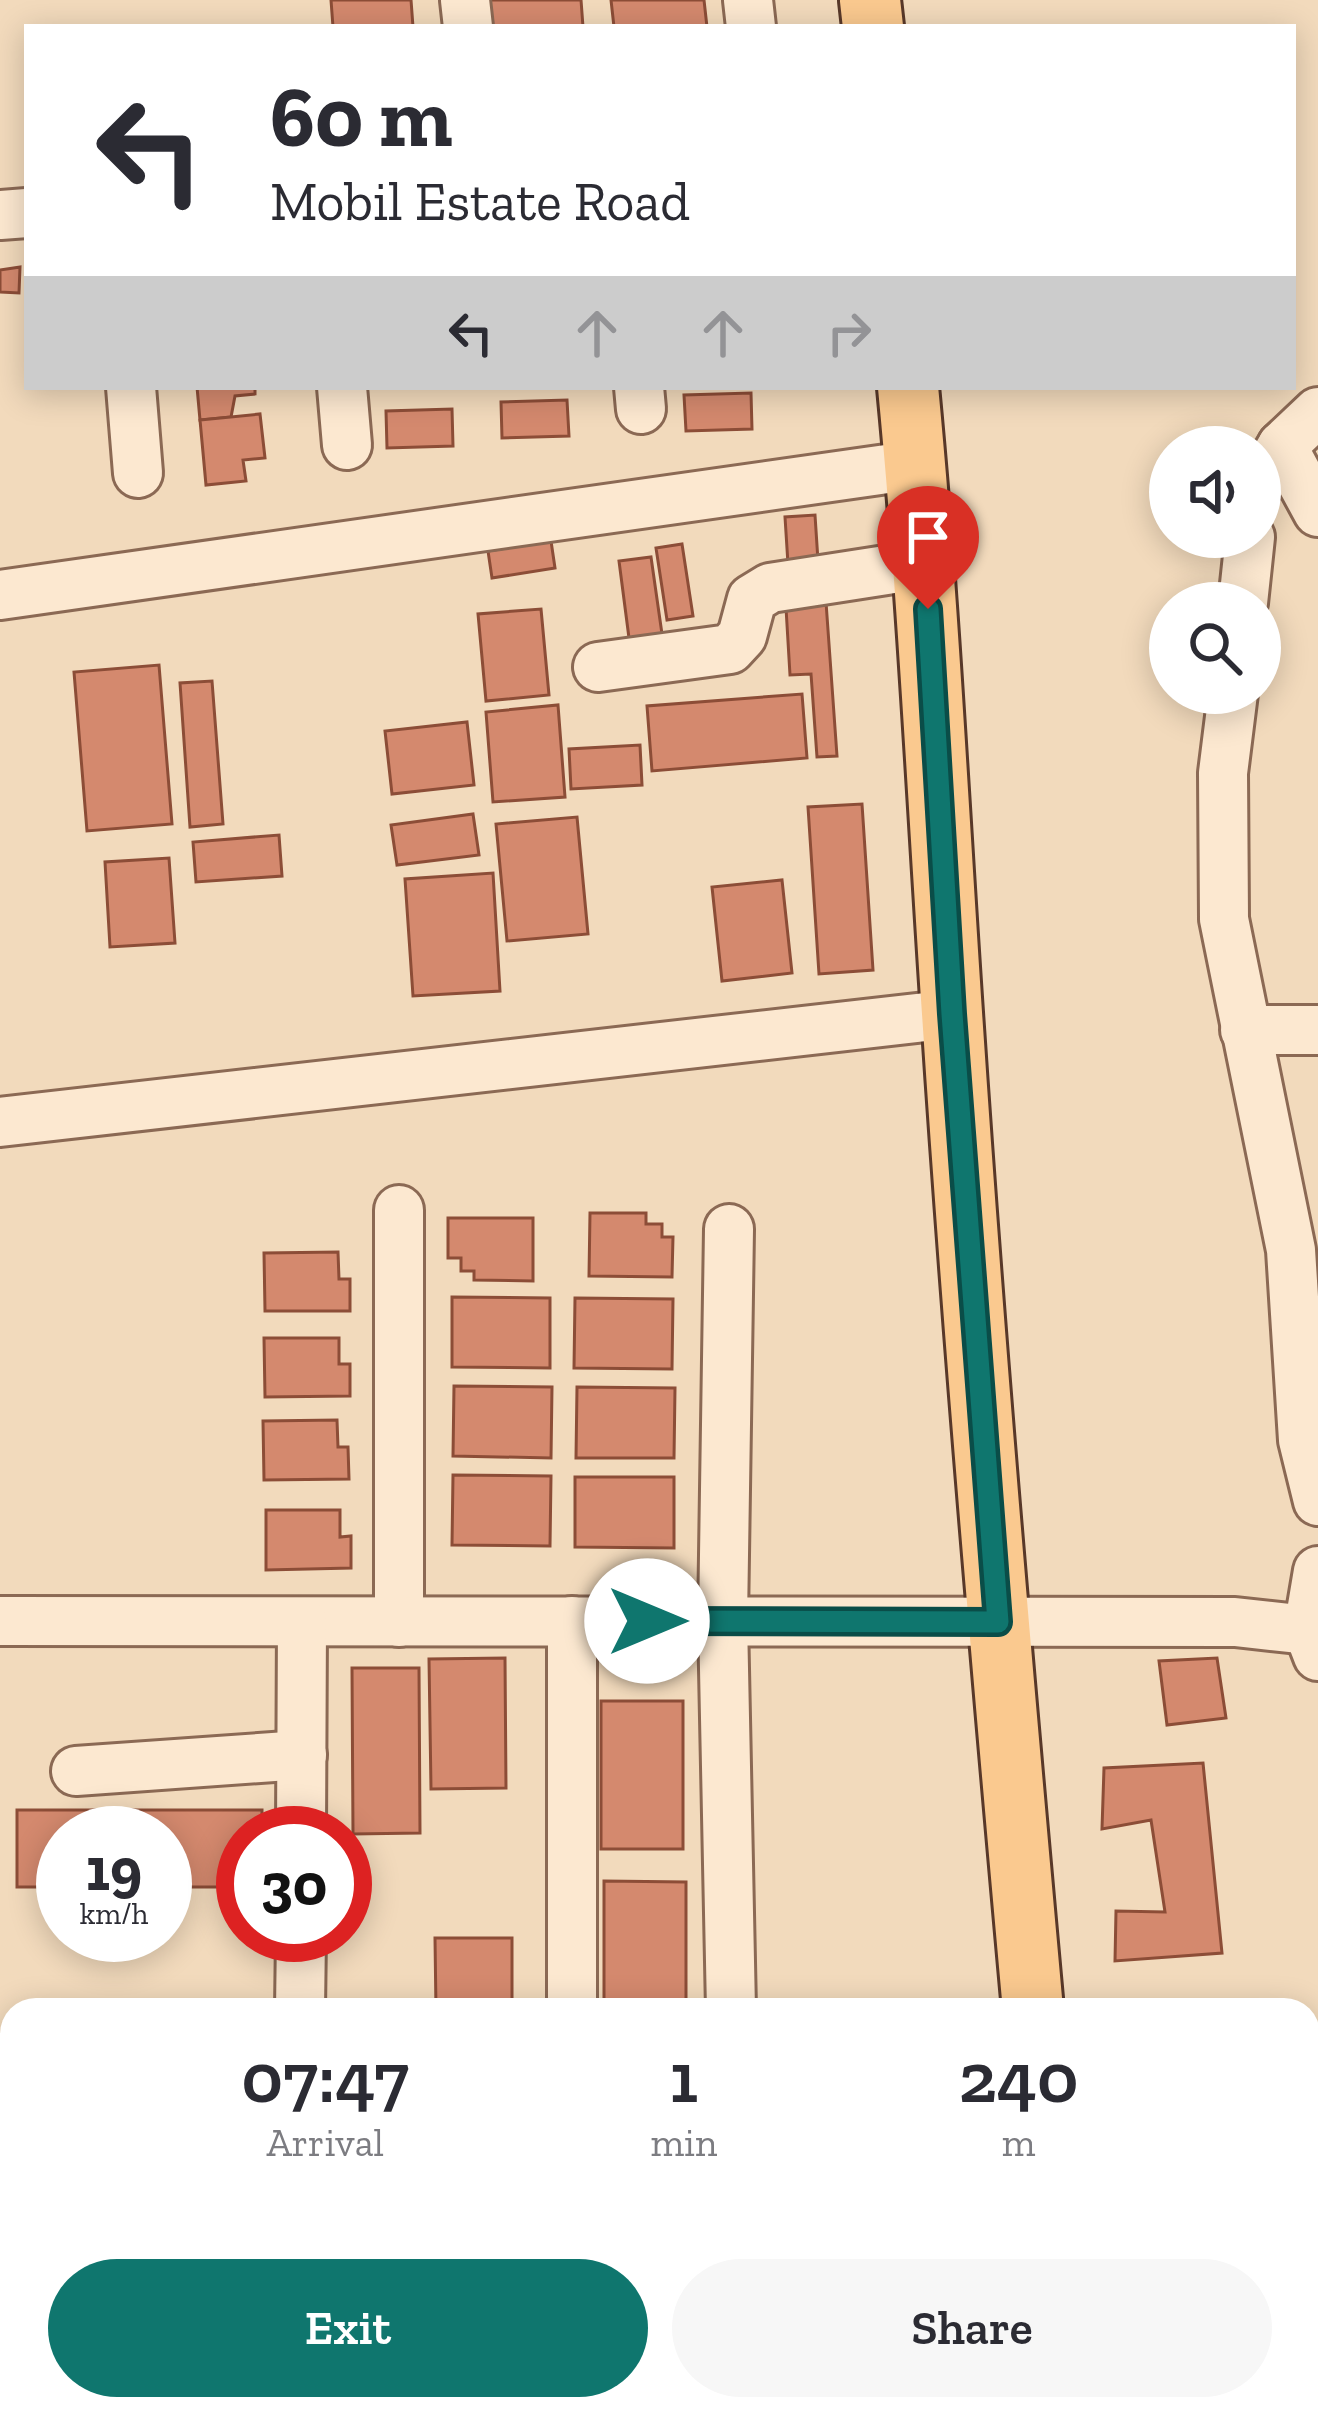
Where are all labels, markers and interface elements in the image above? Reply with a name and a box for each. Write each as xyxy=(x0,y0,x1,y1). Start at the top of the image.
text: 60 m xyxy=(270,67,453,168)
icon: left xyxy=(72,72,228,228)
text: Mobil Estate Road xyxy=(270,169,690,234)
icon: left xyxy=(438,300,504,366)
icon: ahead xyxy=(564,300,630,366)
icon: ahead xyxy=(690,300,756,366)
icon: right xyxy=(816,300,882,366)
map controls xyxy=(1149,426,1281,714)
button: sound xyxy=(1149,426,1281,558)
pin xyxy=(877,486,979,609)
icon: arrive xyxy=(895,504,961,570)
button: search xyxy=(1149,582,1281,714)
position arrow xyxy=(584,1558,710,1684)
speed limit sign: 30 xyxy=(216,1806,372,1962)
text: 19 xyxy=(86,1833,142,1905)
text: km/h xyxy=(80,1896,148,1932)
text: 07:47 xyxy=(241,2034,409,2120)
text: 1 xyxy=(670,2034,698,2120)
text: 240 xyxy=(959,2034,1079,2120)
text: Arrival xyxy=(266,2119,384,2166)
text: min xyxy=(650,2119,717,2166)
text: m xyxy=(1002,2119,1035,2166)
button: Exit xyxy=(48,2259,648,2397)
button: Share xyxy=(672,2259,1272,2397)

